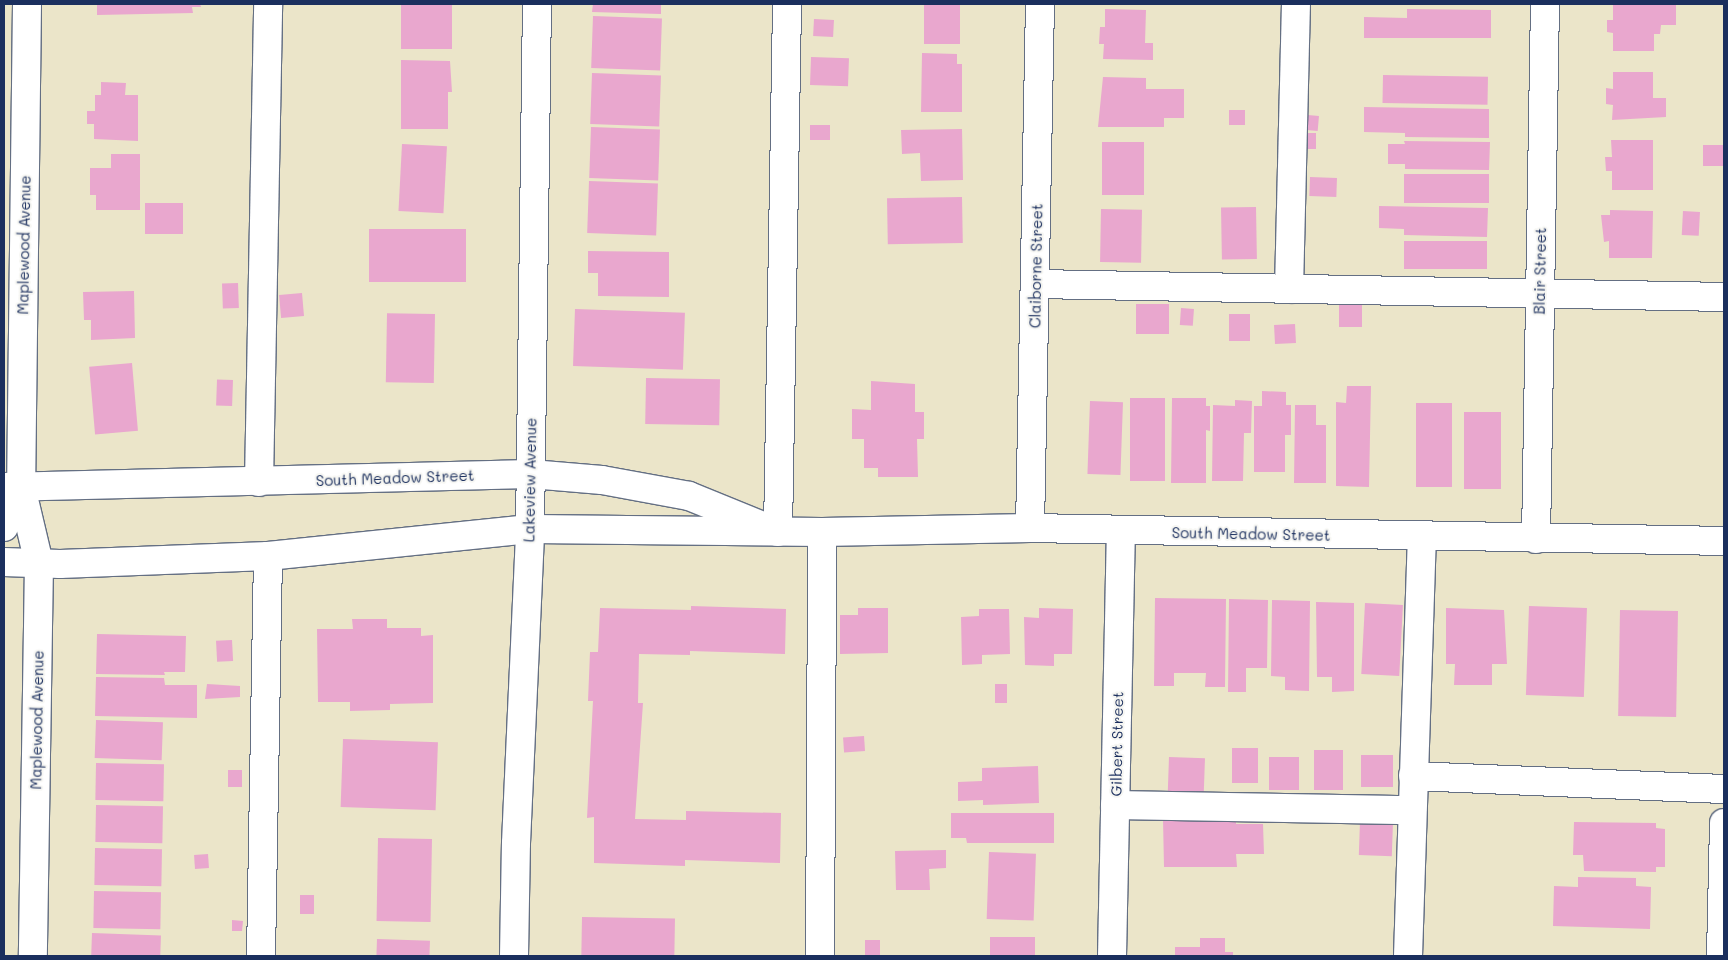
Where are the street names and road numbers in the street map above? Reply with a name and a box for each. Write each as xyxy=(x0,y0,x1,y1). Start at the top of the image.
street label: Maplewood Avenue xyxy=(14,175,34,315)
street label: Claiborne Street xyxy=(1026,204,1046,328)
street label: Blair Street xyxy=(1530,227,1550,315)
street label: Lakeview Avenue xyxy=(520,418,540,542)
street label: South Meadow Street xyxy=(315,466,475,490)
street label: South Meadow Street xyxy=(1172,524,1330,544)
street label: Maplewood Avenue xyxy=(27,650,47,790)
street label: Gilbert Street xyxy=(1107,691,1127,797)

